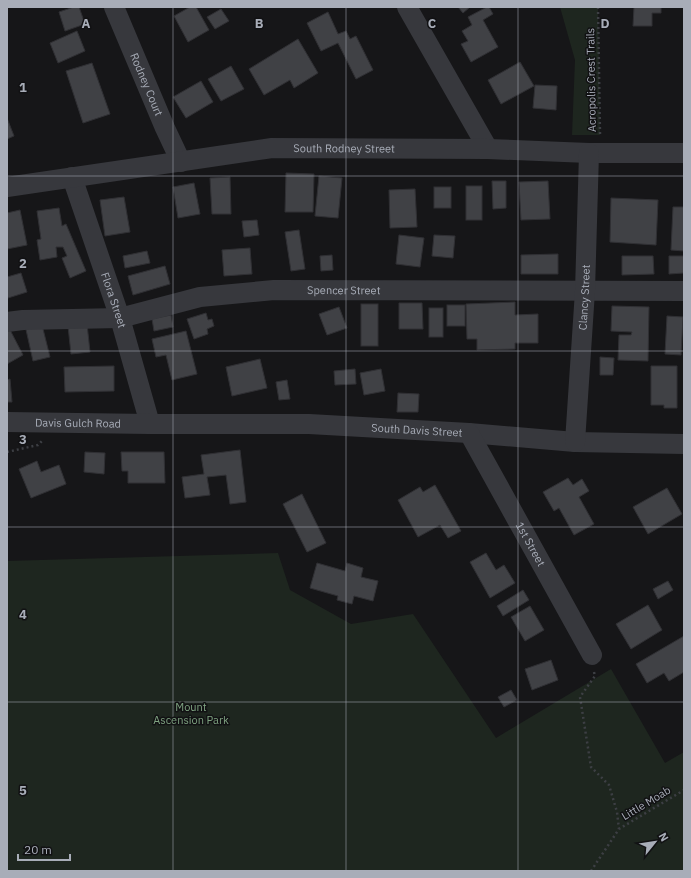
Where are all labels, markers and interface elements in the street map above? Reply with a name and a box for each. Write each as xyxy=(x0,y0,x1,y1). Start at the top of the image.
text: A xyxy=(82,15,91,32)
text: B xyxy=(255,15,264,32)
text: C xyxy=(428,15,437,32)
text: D xyxy=(600,15,610,32)
street label: Acropolis Crest Trails xyxy=(583,28,599,132)
street label: Rodney Court xyxy=(127,51,166,118)
text: 1 xyxy=(19,79,27,96)
street label: South Rodney Street xyxy=(293,141,395,156)
text: 2 xyxy=(19,255,27,272)
street label: Clancy Street xyxy=(575,264,593,331)
street label: Flora Street xyxy=(98,270,130,330)
street label: Spencer Street xyxy=(307,283,381,297)
street label: Davis Gulch Road xyxy=(35,415,121,431)
street label: South Davis Street xyxy=(371,421,463,440)
text: 3 xyxy=(19,431,27,448)
street label: 1st Street xyxy=(513,519,549,569)
text: 4 xyxy=(19,606,27,623)
park label: Mount Ascension Park xyxy=(153,700,229,727)
text: 5 xyxy=(19,782,27,799)
street label: Little Moab xyxy=(619,783,673,823)
north arrow xyxy=(635,822,675,862)
text: N xyxy=(656,830,672,844)
scale bar xyxy=(18,836,70,862)
text: 20 m xyxy=(24,842,52,857)

